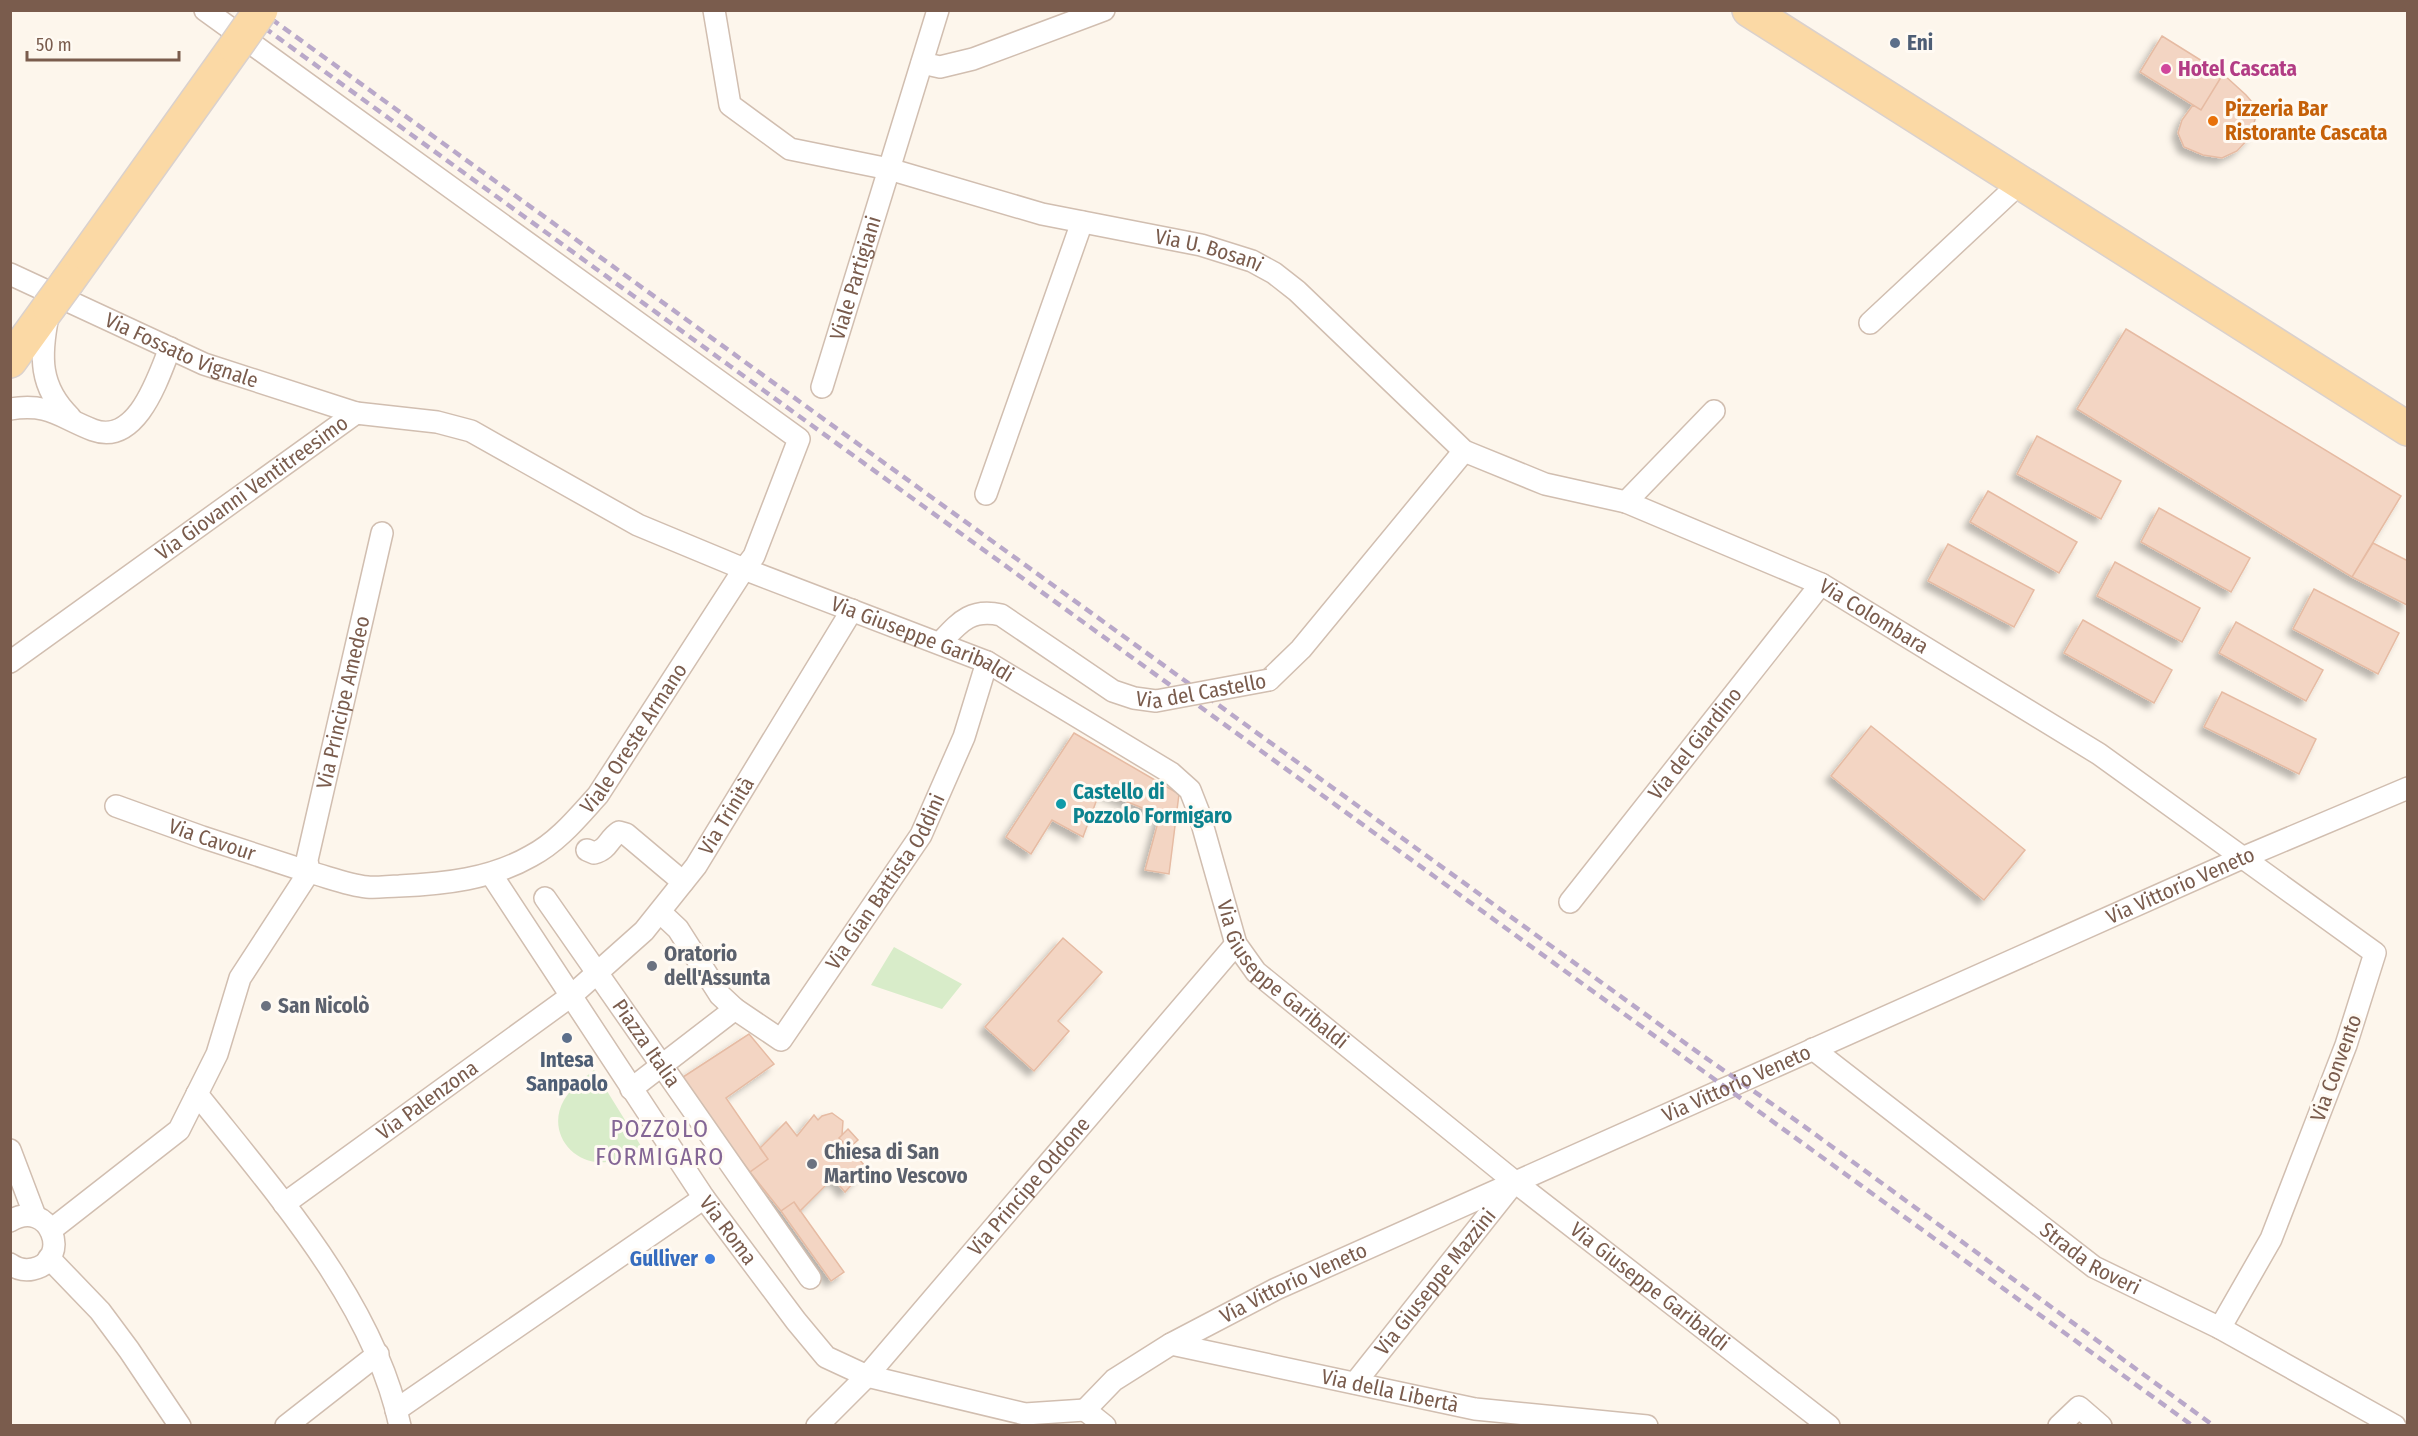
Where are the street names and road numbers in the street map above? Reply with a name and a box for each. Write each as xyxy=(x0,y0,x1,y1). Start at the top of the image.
street label: Viale Partigiani xyxy=(824,213,887,343)
street label: Via U. Bosani xyxy=(1153,223,1268,278)
street label: Via Fossato Vignale xyxy=(101,307,261,394)
street label: Via Giovanni Ventitreesimo xyxy=(151,410,353,566)
street label: Via Colombara xyxy=(1814,573,1933,660)
street label: Via Giuseppe Garibaldi xyxy=(827,591,1018,688)
street label: Via Principe Amedeo xyxy=(311,613,376,791)
street label: Viale Oreste Armano xyxy=(575,658,693,819)
street label: Via del Castello xyxy=(1134,668,1268,715)
street label: Via del Giardino xyxy=(1643,682,1748,805)
street label: Via Trinità xyxy=(693,772,760,860)
street label: Via Gian Battista Oddini xyxy=(820,790,951,975)
street label: Via Cavour xyxy=(165,813,260,867)
street label: Via Vittorio Veneto xyxy=(2102,841,2259,930)
street label: Via Giuseppe Garibaldi xyxy=(1211,897,1354,1055)
street label: Piazza Italia xyxy=(607,994,686,1092)
street label: Via Convento xyxy=(2305,1011,2367,1125)
street label: Via Vittorio Veneto xyxy=(1658,1039,1815,1128)
street label: Via Palenzona xyxy=(372,1055,483,1145)
street label: Via Principe Oddone xyxy=(962,1112,1095,1261)
street label: Via Roma xyxy=(694,1190,762,1270)
street label: Via Giuseppe Mazzini xyxy=(1369,1203,1501,1361)
street label: Via Giuseppe Garibaldi xyxy=(1565,1217,1734,1357)
street label: Strada Roveri xyxy=(2034,1217,2145,1300)
street label: Via Vittorio Veneto xyxy=(1215,1237,1371,1329)
street label: Via della Libertà xyxy=(1319,1364,1461,1418)

